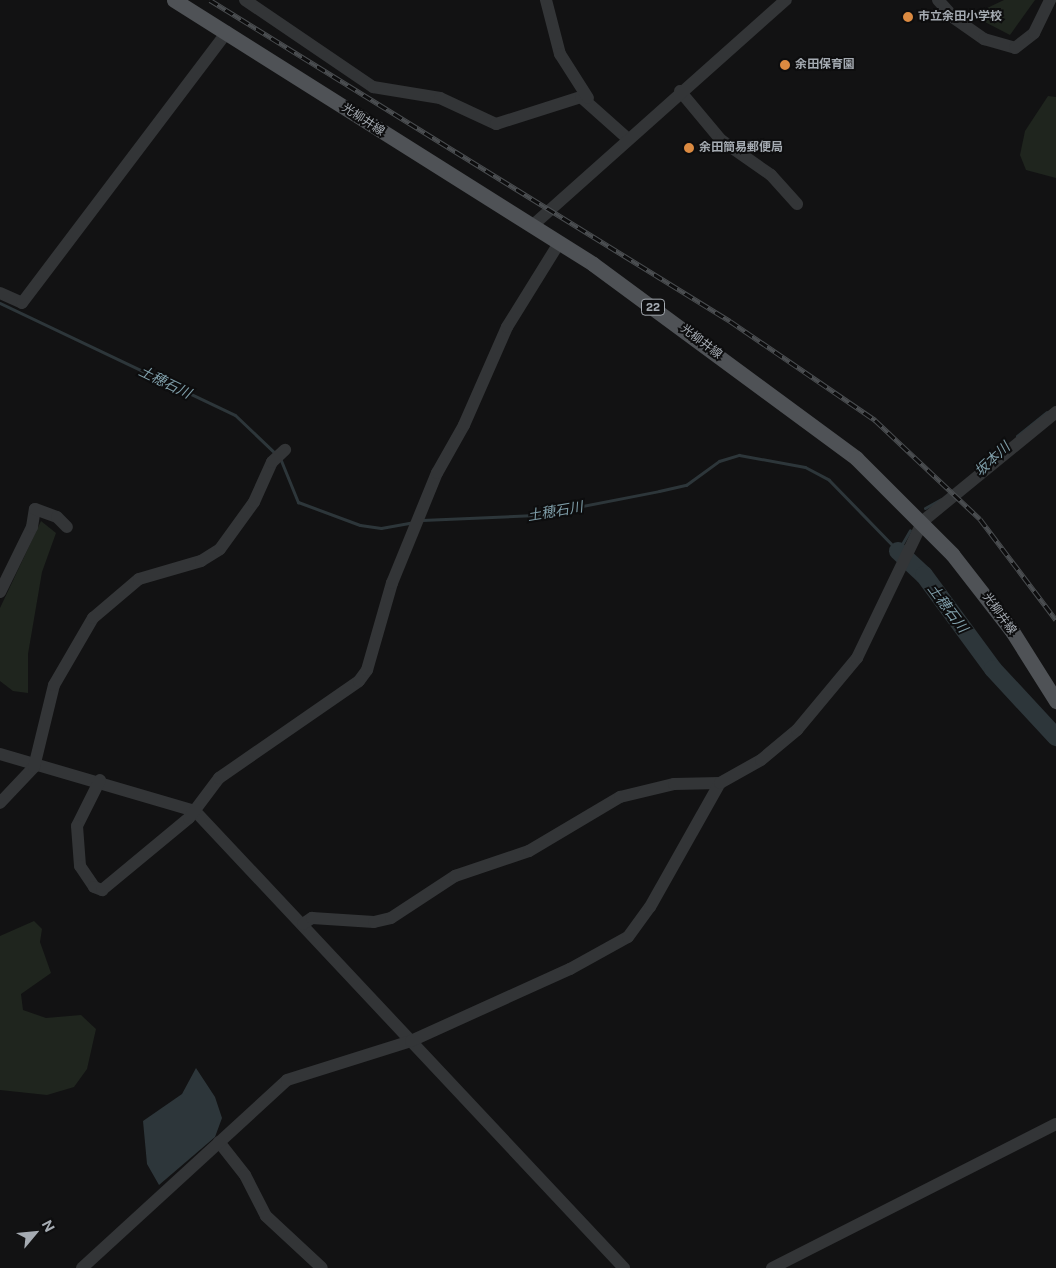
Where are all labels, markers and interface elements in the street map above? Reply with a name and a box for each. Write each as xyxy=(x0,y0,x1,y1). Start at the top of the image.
place label: 市立余田小学校 xyxy=(918,10,1002,24)
marker: 市立余田小学校 xyxy=(902,11,914,23)
place label: 余田保育園 xyxy=(795,58,855,72)
marker: 余田保育園 xyxy=(779,59,791,71)
street label: 光柳井線 xyxy=(339,101,387,139)
place label: 余田簡易郵便局 xyxy=(699,141,783,155)
marker: 余田簡易郵便局 xyxy=(683,142,695,154)
road number: 22 xyxy=(640,298,666,316)
street label: 光柳井線 xyxy=(677,322,725,362)
water label: 土穂石川 xyxy=(136,362,194,402)
water label: 坂本川 xyxy=(971,439,1013,479)
water label: 土穂石川 xyxy=(526,498,584,524)
water label: 土穂石川 xyxy=(924,581,972,635)
street label: 光柳井線 xyxy=(979,590,1019,638)
north arrow xyxy=(10,1208,60,1258)
text: N xyxy=(39,1217,58,1235)

